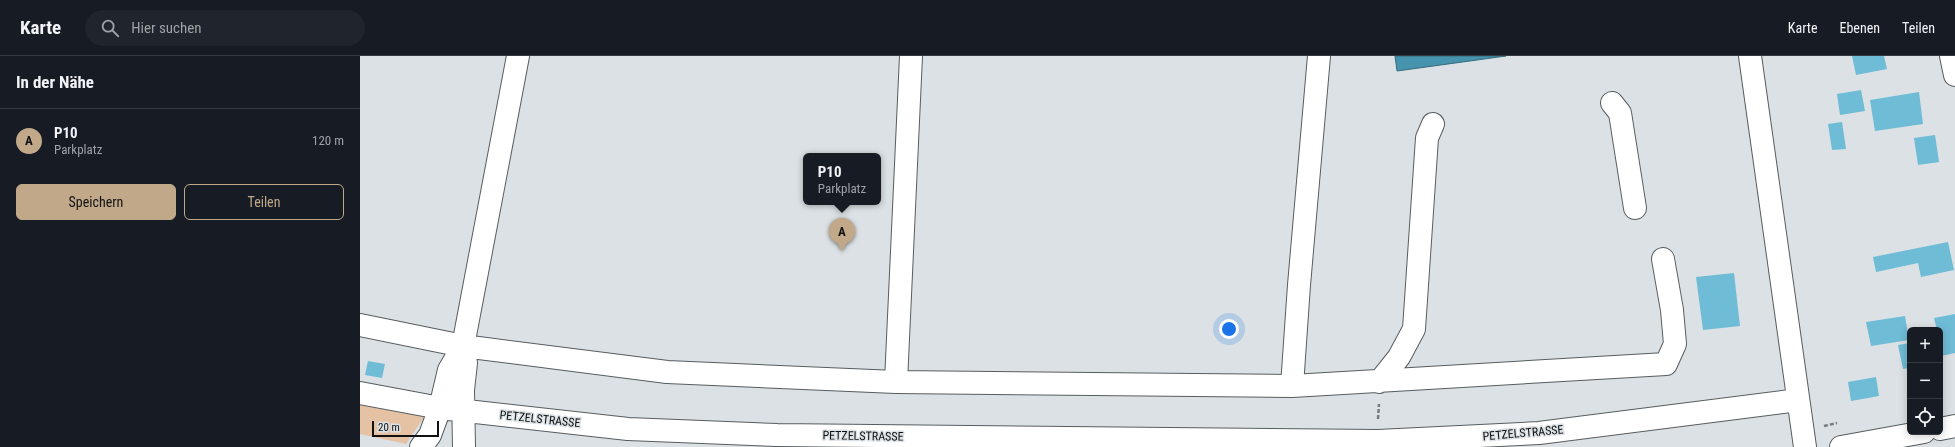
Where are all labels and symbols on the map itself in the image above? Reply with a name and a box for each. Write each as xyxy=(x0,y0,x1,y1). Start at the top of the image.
pin: A xyxy=(829,218,855,251)
your location xyxy=(1219,319,1239,339)
street label: PETZELSTRASSE xyxy=(499,408,581,430)
scale bar xyxy=(372,419,439,438)
street label: PETZELSTRASSE xyxy=(1482,422,1564,444)
street label: PETZELSTRASSE xyxy=(822,428,904,444)

